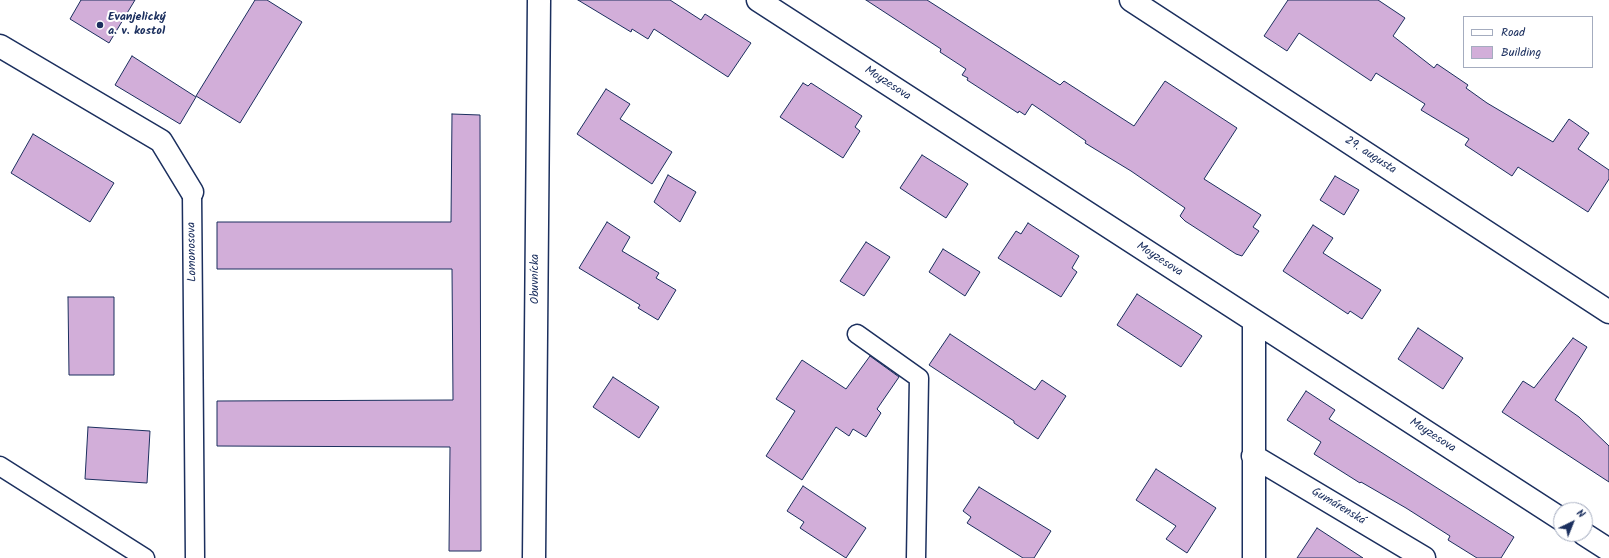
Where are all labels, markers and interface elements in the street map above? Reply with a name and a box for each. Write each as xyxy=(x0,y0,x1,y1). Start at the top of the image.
place label: Evanjelický a. v. kostol xyxy=(108,11,166,39)
legend xyxy=(1463,16,1593,68)
marker: Evanjelický a. v. kostol xyxy=(95,20,105,30)
text: Road xyxy=(1501,23,1525,42)
text: Building xyxy=(1501,43,1541,62)
street label: Moyzesova xyxy=(861,64,913,104)
street label: 29. augusta xyxy=(1341,134,1399,178)
street label: Lomonosova xyxy=(185,222,201,282)
street label: Moyzesova xyxy=(1133,240,1185,280)
street label: Obuvnícka xyxy=(529,254,543,304)
street label: Moyzesova xyxy=(1406,416,1458,456)
street label: Gumárenská xyxy=(1308,485,1368,529)
north arrow xyxy=(1553,502,1593,542)
text: N xyxy=(1572,505,1589,523)

